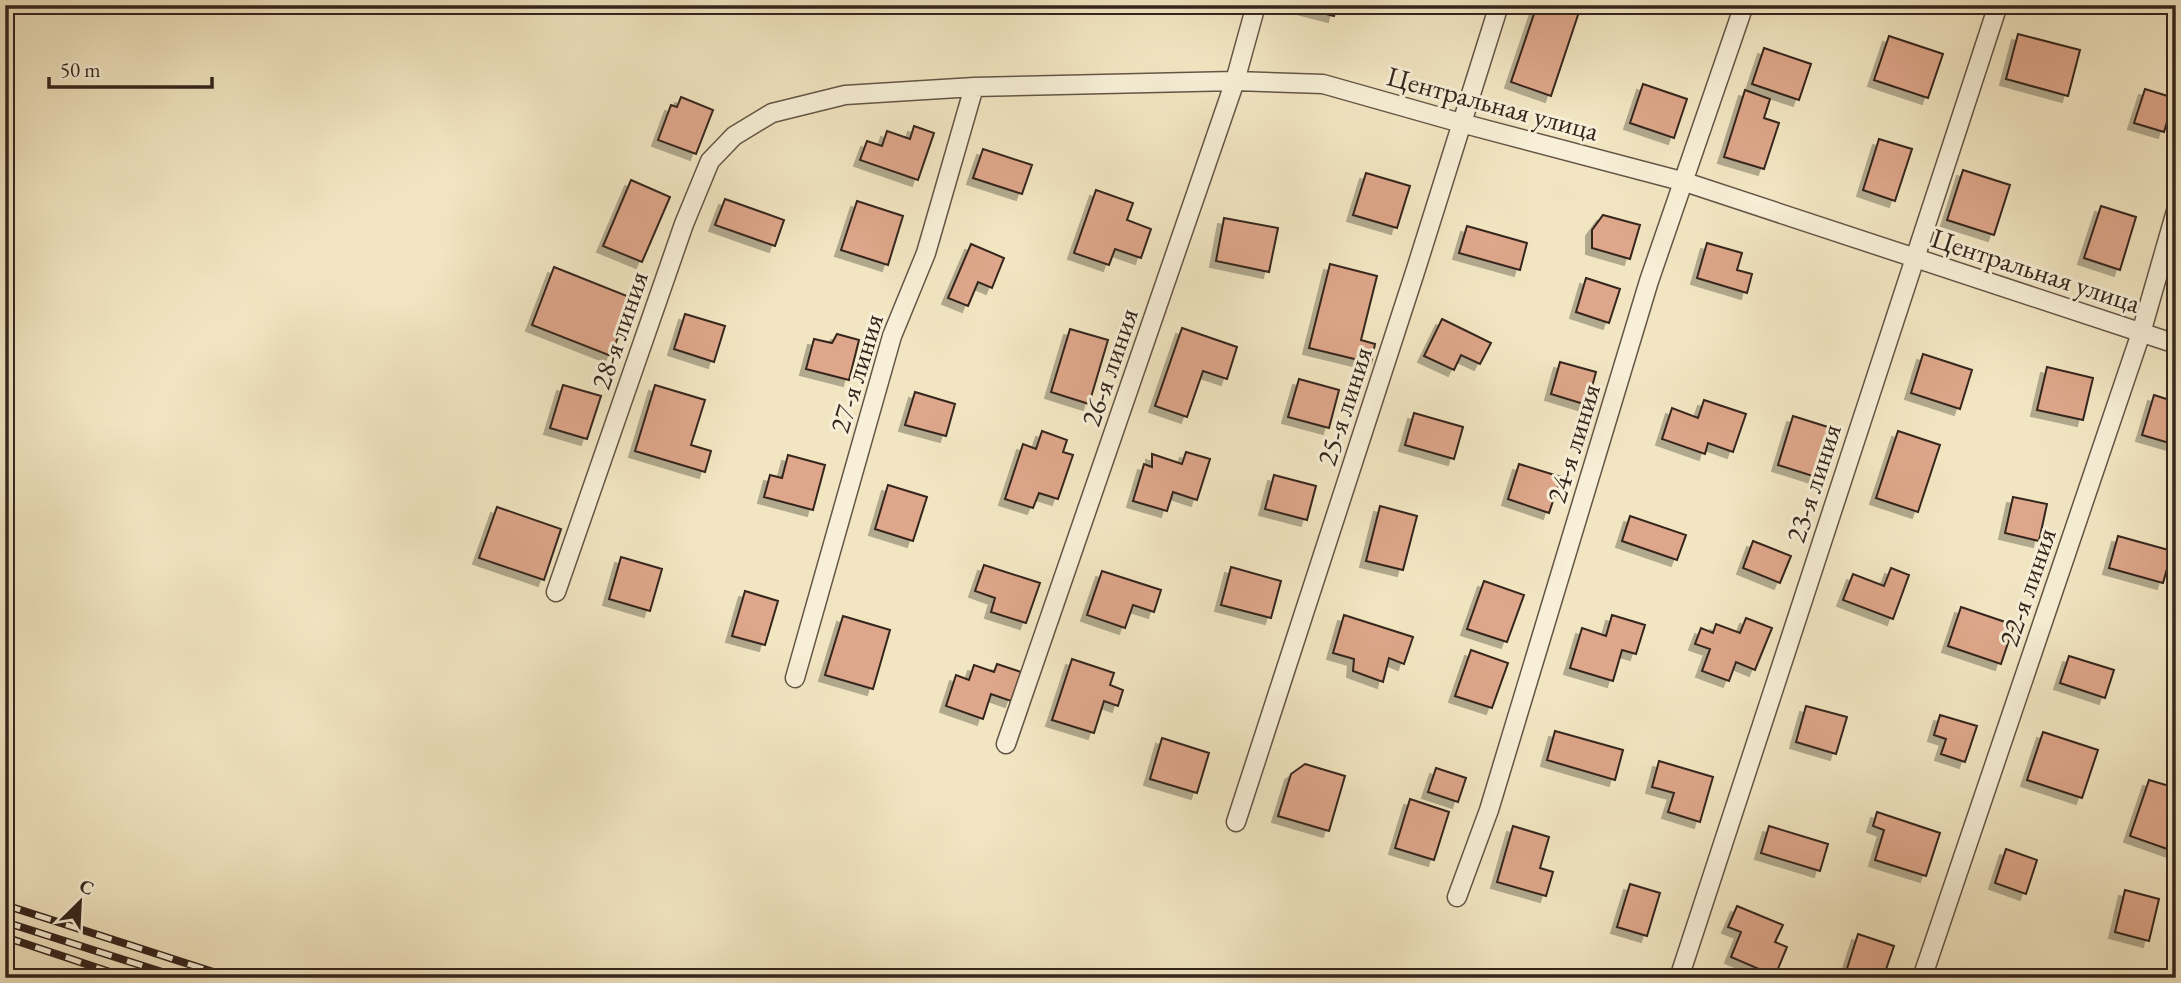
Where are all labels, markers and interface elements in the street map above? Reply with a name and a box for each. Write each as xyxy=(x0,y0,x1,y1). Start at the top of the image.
scale bar xyxy=(49,46,212,90)
text: 50 m xyxy=(60,56,101,83)
street label: Центральная улица xyxy=(1383,57,1604,149)
street label: Центральная улица xyxy=(1927,219,2146,321)
street label: 28-я линия xyxy=(582,266,656,394)
street label: 26-я линия xyxy=(1072,303,1146,431)
street label: 27-я линия xyxy=(821,309,891,437)
street label: 25-я линия xyxy=(1308,342,1380,470)
street label: 24-я линия xyxy=(1538,379,1608,507)
street label: 23-я линия xyxy=(1777,419,1849,547)
street label: 22-я линия xyxy=(1990,523,2064,651)
north arrow xyxy=(46,867,116,937)
text: С xyxy=(75,873,98,901)

